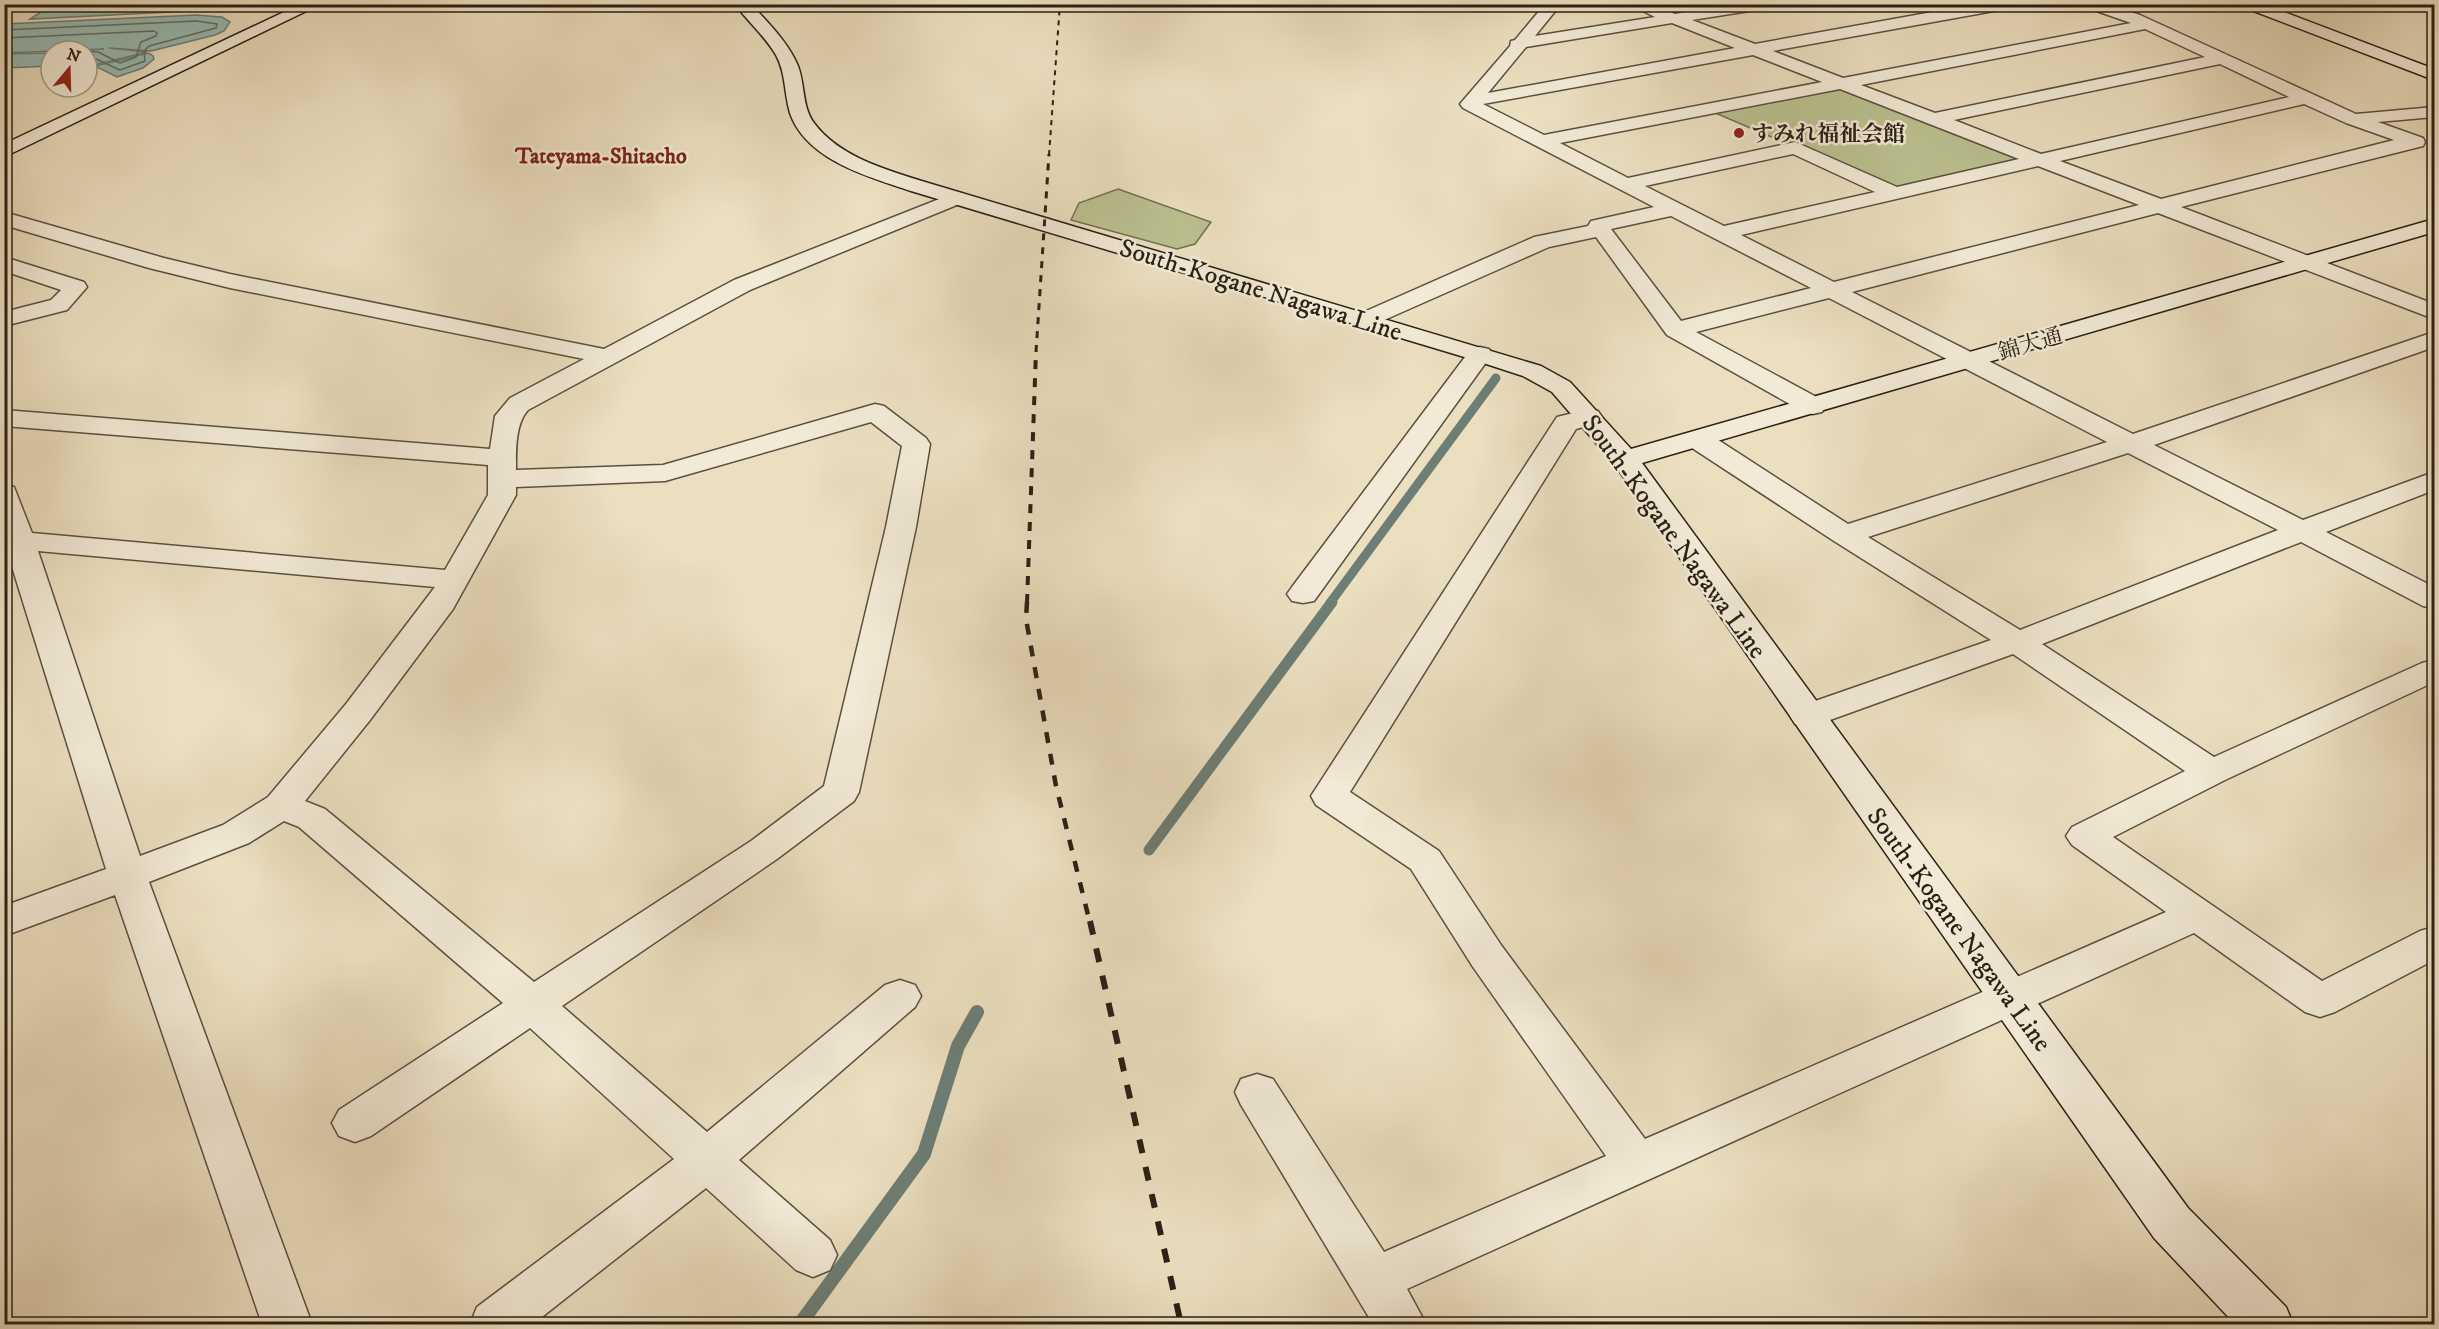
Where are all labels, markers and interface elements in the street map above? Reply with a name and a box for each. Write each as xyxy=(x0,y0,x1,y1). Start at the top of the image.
north arrow xyxy=(39,39,99,99)
text: N xyxy=(64,44,83,67)
place label: すみれ福祉会館 xyxy=(1751,121,1905,148)
marker: すみれ福祉会館 xyxy=(1732,126,1746,140)
district label: Tateyama-Shitacho xyxy=(514,143,687,170)
street label: South-Kogane Nagawa Line xyxy=(1115,232,1406,349)
street label: 錦大通 xyxy=(1995,322,2066,367)
street label: South-Kogane Nagawa Line xyxy=(1574,408,1773,665)
street label: South-Kogane Nagawa Line xyxy=(1859,801,2058,1058)

